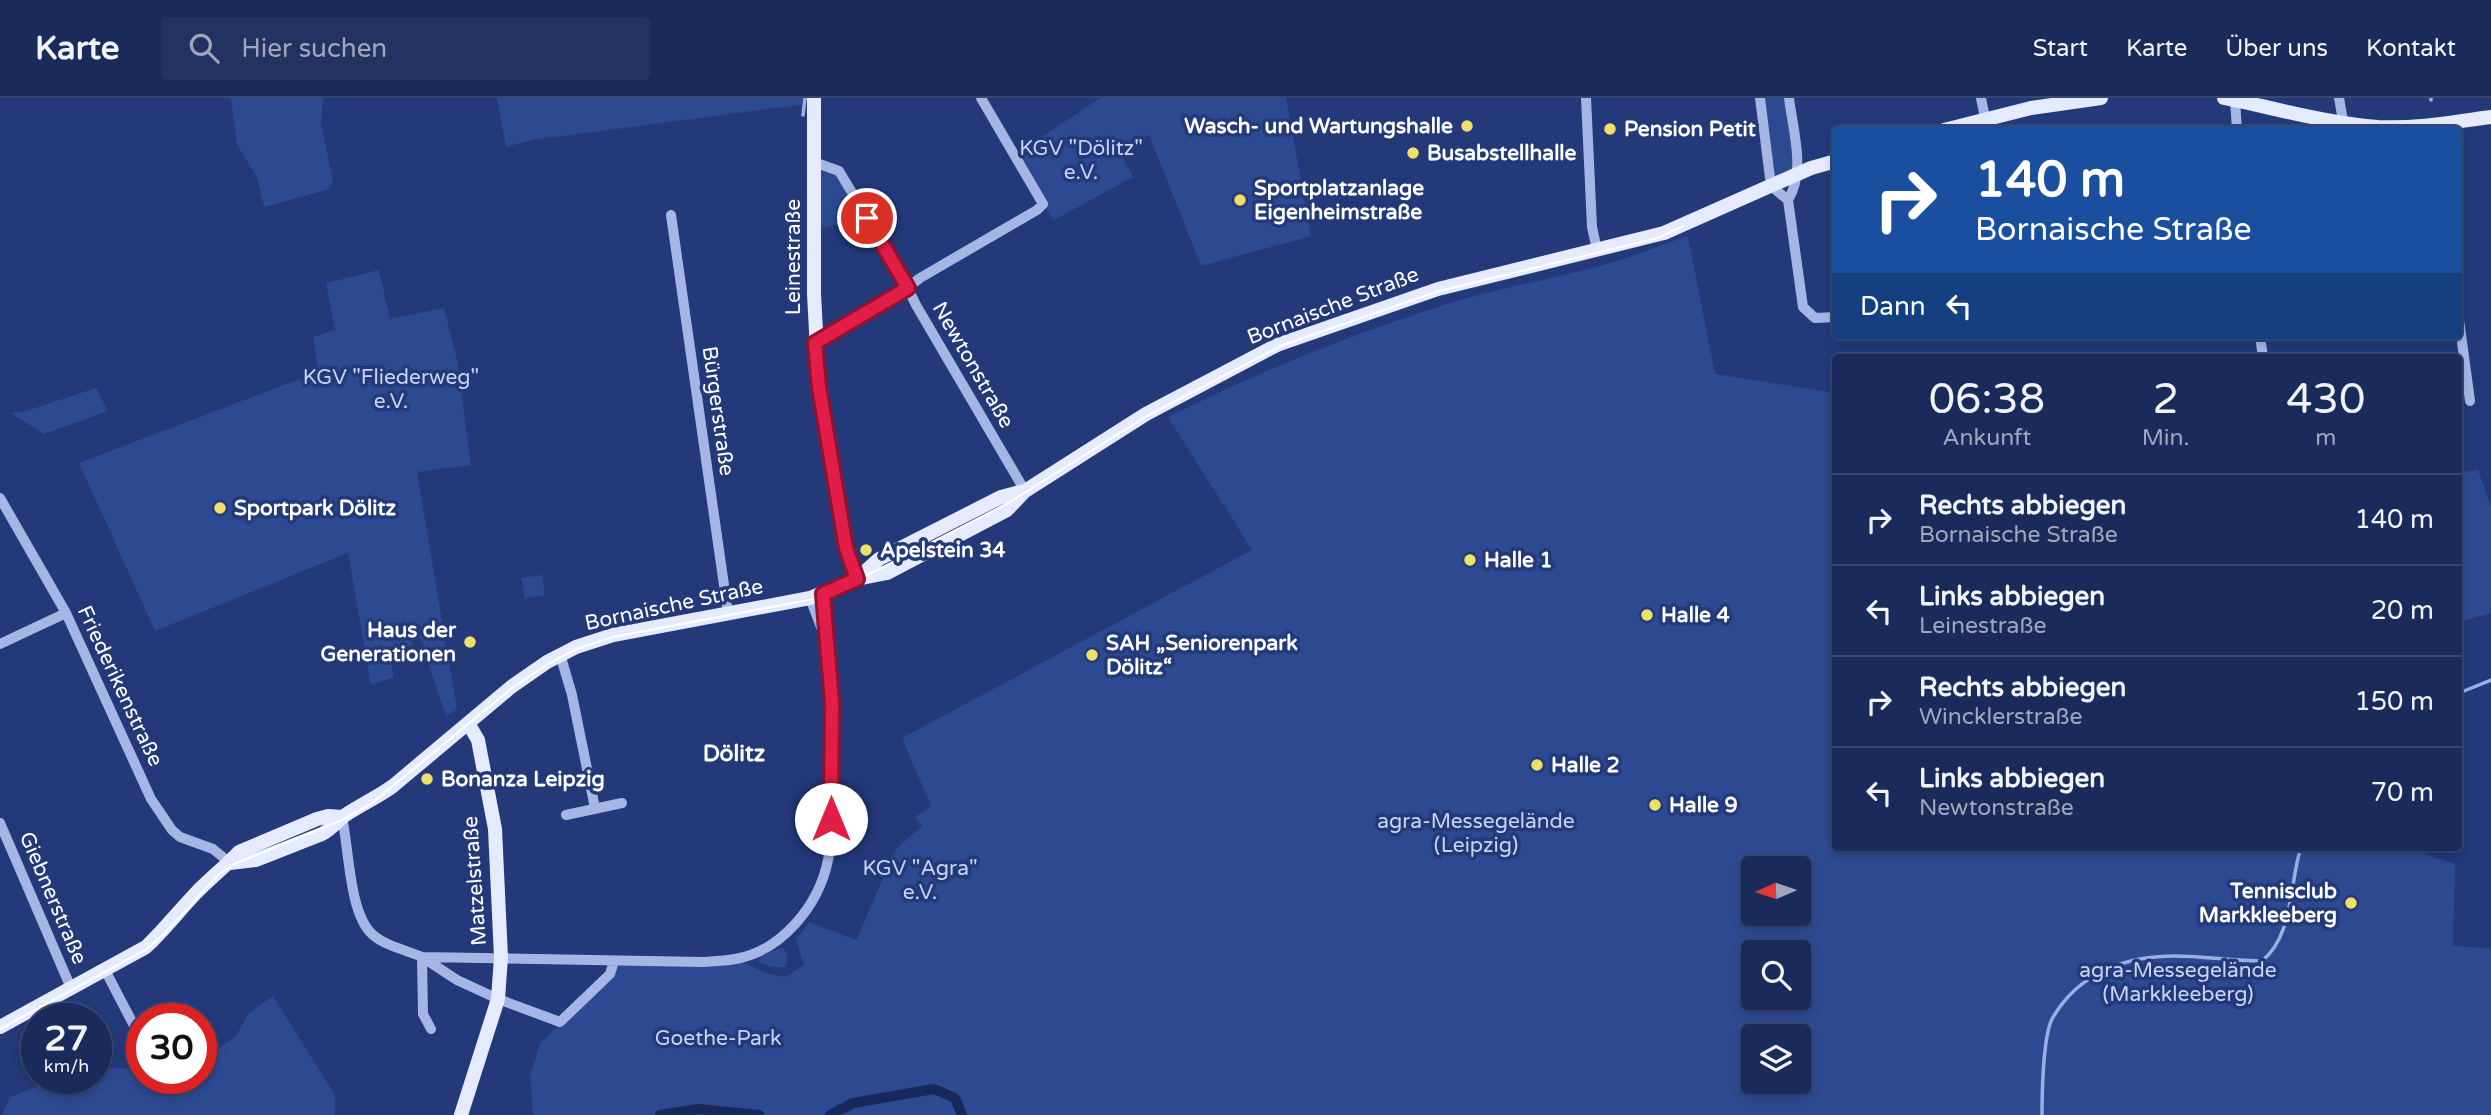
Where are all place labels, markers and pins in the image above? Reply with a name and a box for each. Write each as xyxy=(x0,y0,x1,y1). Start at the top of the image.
place label: Wasch- und Wartungshalle xyxy=(1184,114,1453,139)
place label: Pension Petit xyxy=(1624,117,1756,142)
marker: Wasch- und Wartungshalle xyxy=(1459,118,1475,134)
marker: Pension Petit xyxy=(1602,121,1618,137)
place label: Busabstellhalle xyxy=(1427,141,1577,166)
marker: Busabstellhalle xyxy=(1405,145,1421,161)
place label: Sportplatzanlage Eigenheimstraße xyxy=(1254,176,1424,225)
pin xyxy=(837,188,897,248)
marker: Sportplatzanlage Eigenheimstraße xyxy=(1232,192,1248,208)
place label: Sportpark Dölitz xyxy=(234,496,396,521)
marker: Sportpark Dölitz xyxy=(212,500,228,516)
place label: Apelstein 34 xyxy=(880,538,1006,563)
marker: Apelstein 34 xyxy=(858,542,874,558)
place label: Halle 1 xyxy=(1484,548,1553,573)
marker: Halle 1 xyxy=(1462,552,1478,568)
place label: Halle 4 xyxy=(1661,603,1730,628)
marker: Halle 4 xyxy=(1639,607,1655,623)
place label: Haus der Generationen xyxy=(320,618,457,667)
place label: SAH „Seniorenpark Dölitz“ xyxy=(1106,631,1298,680)
marker: Haus der Generationen xyxy=(462,634,478,650)
marker: SAH „Seniorenpark Dölitz“ xyxy=(1084,647,1100,663)
place label: Halle 2 xyxy=(1551,753,1620,778)
marker: Halle 2 xyxy=(1529,757,1545,773)
place label: Bonanza Leipzig xyxy=(441,767,605,792)
marker: Bonanza Leipzig xyxy=(419,771,435,787)
place label: Halle 9 xyxy=(1669,793,1738,818)
marker: Halle 9 xyxy=(1647,797,1663,813)
place label: Tennisclub Markkleeberg xyxy=(2199,879,2337,928)
marker: Tennisclub Markkleeberg xyxy=(2343,895,2359,911)

